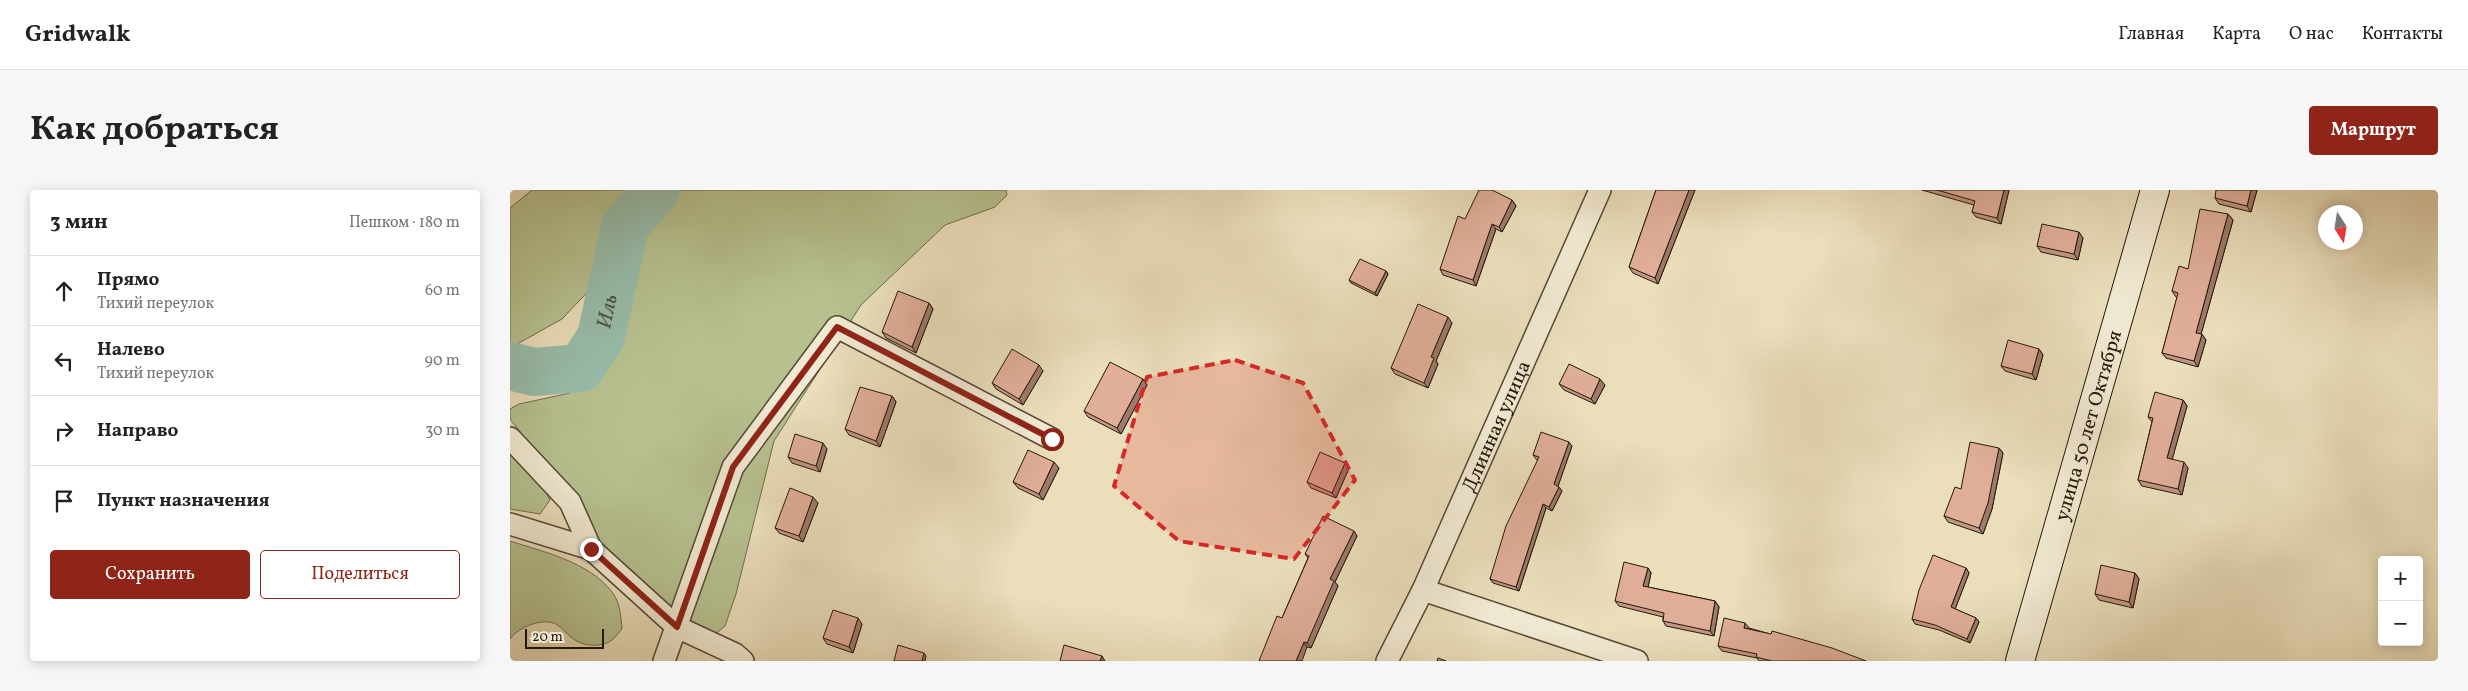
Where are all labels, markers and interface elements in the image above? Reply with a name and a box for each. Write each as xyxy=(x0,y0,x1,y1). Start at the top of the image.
text: Gridwalk xyxy=(25,18,131,52)
text: Главная xyxy=(2118,22,2184,47)
text: Карта xyxy=(2212,22,2261,47)
text: О нас xyxy=(2289,22,2334,47)
text: Контакты xyxy=(2362,22,2443,47)
text: Как добраться xyxy=(30,106,279,154)
button: Маршрут xyxy=(2309,106,2438,155)
north arrow xyxy=(2318,205,2363,250)
text: 3 мин xyxy=(50,208,108,237)
text: Пешком · 180 m xyxy=(349,212,460,234)
text: Прямо xyxy=(97,267,159,293)
icon: ahead xyxy=(50,277,78,305)
text: 60 m xyxy=(425,280,460,302)
water label: Иль xyxy=(590,291,626,332)
text: Тихий переулок xyxy=(97,293,214,315)
street label: улица 50 лет Октября xyxy=(2049,327,2130,525)
text: Налево xyxy=(97,337,165,363)
icon: left xyxy=(50,347,78,375)
text: 90 m xyxy=(424,350,460,372)
street label: Длинная улица xyxy=(1456,356,1539,497)
text: Тихий переулок xyxy=(97,363,214,385)
icon: right xyxy=(50,417,78,445)
text: Направо xyxy=(97,418,179,444)
text: 30 m xyxy=(425,420,460,442)
route start xyxy=(1041,428,1064,451)
icon: arrive xyxy=(50,487,78,515)
text: Пункт назначения xyxy=(97,488,270,514)
route end xyxy=(580,538,603,561)
button: Сохранить xyxy=(50,550,250,599)
button: Поделиться xyxy=(260,550,460,599)
map controls xyxy=(2378,556,2423,646)
button: + xyxy=(2378,556,2423,601)
button: − xyxy=(2378,601,2423,646)
scale bar xyxy=(525,626,604,649)
text: 20 m xyxy=(532,628,563,647)

